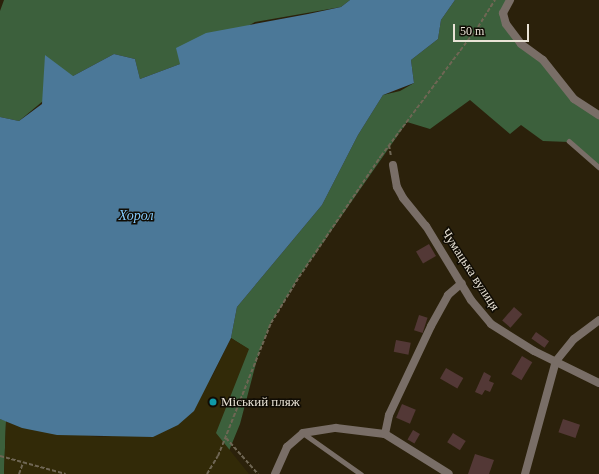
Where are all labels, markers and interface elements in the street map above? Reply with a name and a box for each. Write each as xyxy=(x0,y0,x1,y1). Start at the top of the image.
scale bar xyxy=(455,16,531,42)
text: 50 m xyxy=(460,24,484,38)
water label: Хорол xyxy=(118,208,154,224)
street label: Чумацька вулиця xyxy=(438,226,502,314)
place label: Міський пляж xyxy=(221,394,300,410)
marker: Міський пляж xyxy=(208,397,218,407)

